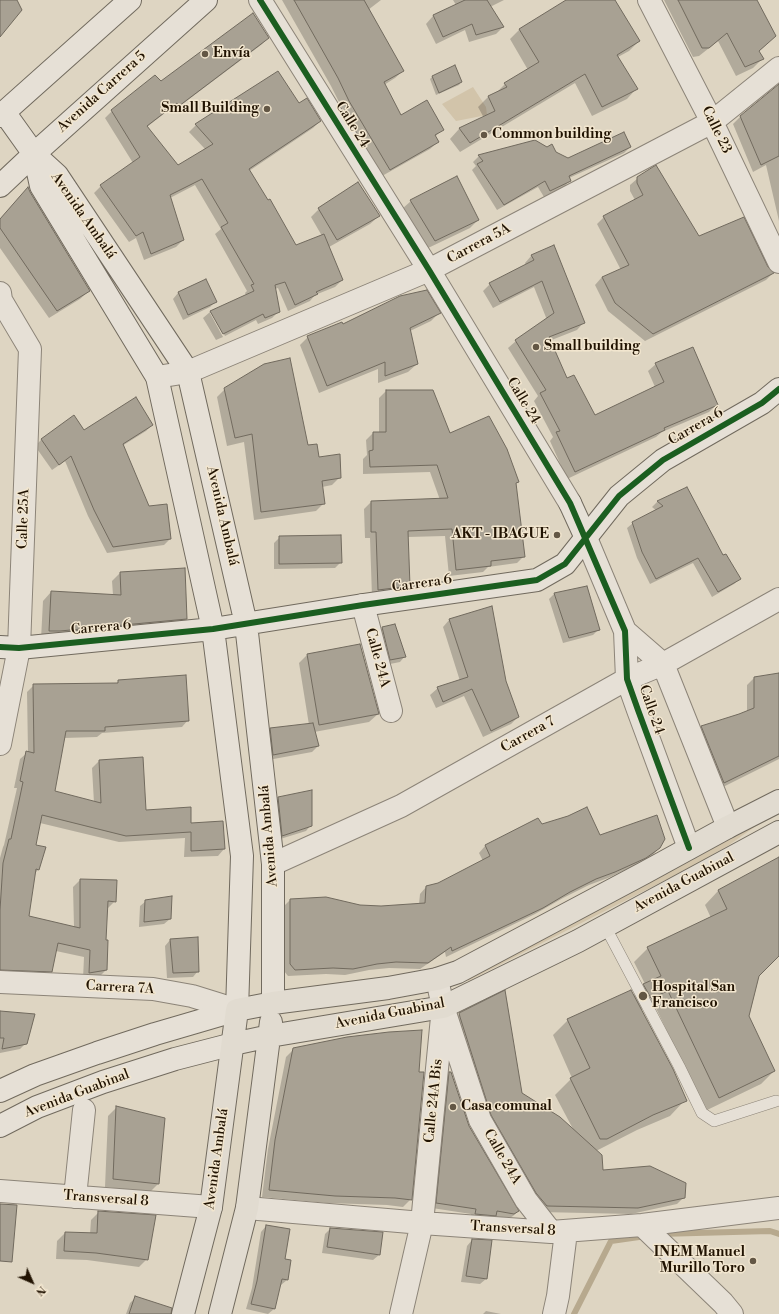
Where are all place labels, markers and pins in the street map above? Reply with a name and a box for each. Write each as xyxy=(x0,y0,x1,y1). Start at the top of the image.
place label: Envía xyxy=(213,46,250,62)
marker: Envía xyxy=(200,49,210,59)
place label: Small Building xyxy=(161,101,259,117)
marker: Small Building xyxy=(262,104,272,114)
place label: Common building xyxy=(492,127,611,143)
marker: Common building xyxy=(479,130,489,140)
place label: Small building xyxy=(544,339,640,355)
marker: Small building xyxy=(531,342,541,352)
place label: AKT - IBAGUE xyxy=(451,527,549,543)
marker: AKT - IBAGUE xyxy=(552,530,562,540)
place label: Hospital San Francisco xyxy=(652,980,735,1012)
marker: Hospital San Francisco xyxy=(637,990,649,1002)
place label: Casa comunal xyxy=(461,1099,552,1115)
marker: Casa comunal xyxy=(448,1102,458,1112)
place label: INEM Manuel Murillo Toro xyxy=(654,1245,745,1278)
marker: INEM Manuel Murillo Toro xyxy=(748,1256,758,1266)

